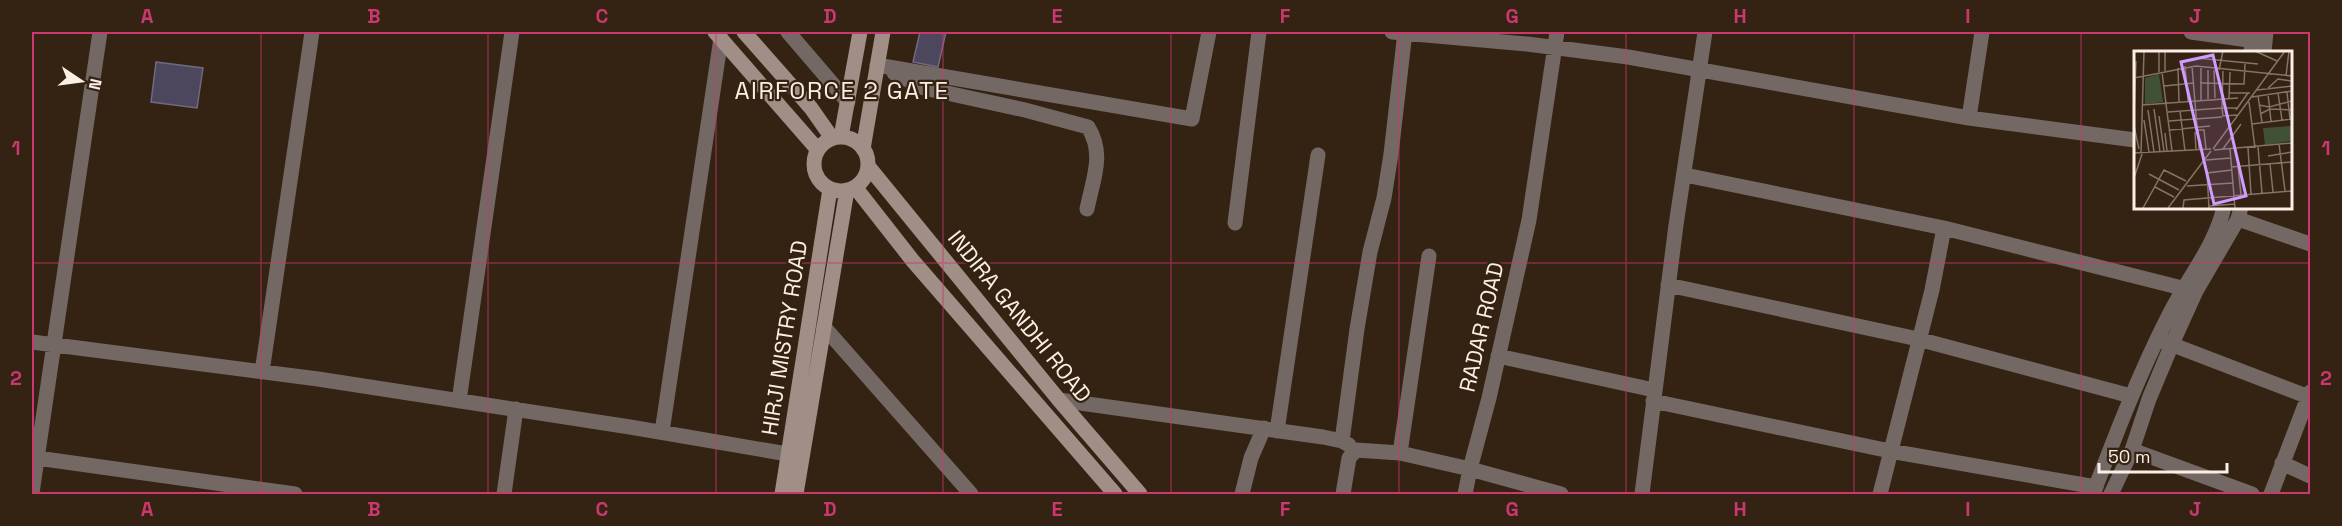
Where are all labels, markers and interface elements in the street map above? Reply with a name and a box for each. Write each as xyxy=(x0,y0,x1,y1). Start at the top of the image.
text: A xyxy=(141,3,154,29)
text: B xyxy=(367,3,381,29)
text: C xyxy=(596,3,609,29)
text: D xyxy=(823,3,837,29)
text: E xyxy=(1051,3,1063,29)
text: F xyxy=(1280,3,1291,29)
text: G xyxy=(1505,3,1519,29)
text: H xyxy=(1733,3,1747,29)
text: I xyxy=(1965,3,1971,29)
text: J xyxy=(2189,3,2201,29)
north arrow xyxy=(51,51,111,111)
inset map xyxy=(2134,51,2291,208)
district label: AIRFORCE 2 GATE xyxy=(734,75,950,106)
text: N xyxy=(84,77,107,92)
text: 1 xyxy=(11,135,21,161)
text: 1 xyxy=(2321,135,2331,161)
street label: INDIRA GANDHI ROAD xyxy=(942,224,1098,408)
street label: HIRJI MISTRY ROAD xyxy=(755,238,813,438)
street label: RADAR ROAD xyxy=(1452,259,1510,395)
text: 2 xyxy=(10,365,22,391)
text: 2 xyxy=(2320,365,2332,391)
scale bar xyxy=(2099,436,2226,474)
text: 50 m xyxy=(2108,445,2150,468)
text: A xyxy=(141,496,154,522)
text: B xyxy=(367,496,381,522)
text: C xyxy=(596,496,609,522)
text: D xyxy=(823,496,837,522)
text: E xyxy=(1051,496,1063,522)
text: F xyxy=(1280,496,1291,522)
text: G xyxy=(1505,496,1519,522)
text: H xyxy=(1733,496,1747,522)
text: I xyxy=(1965,496,1971,522)
text: J xyxy=(2189,496,2201,522)

